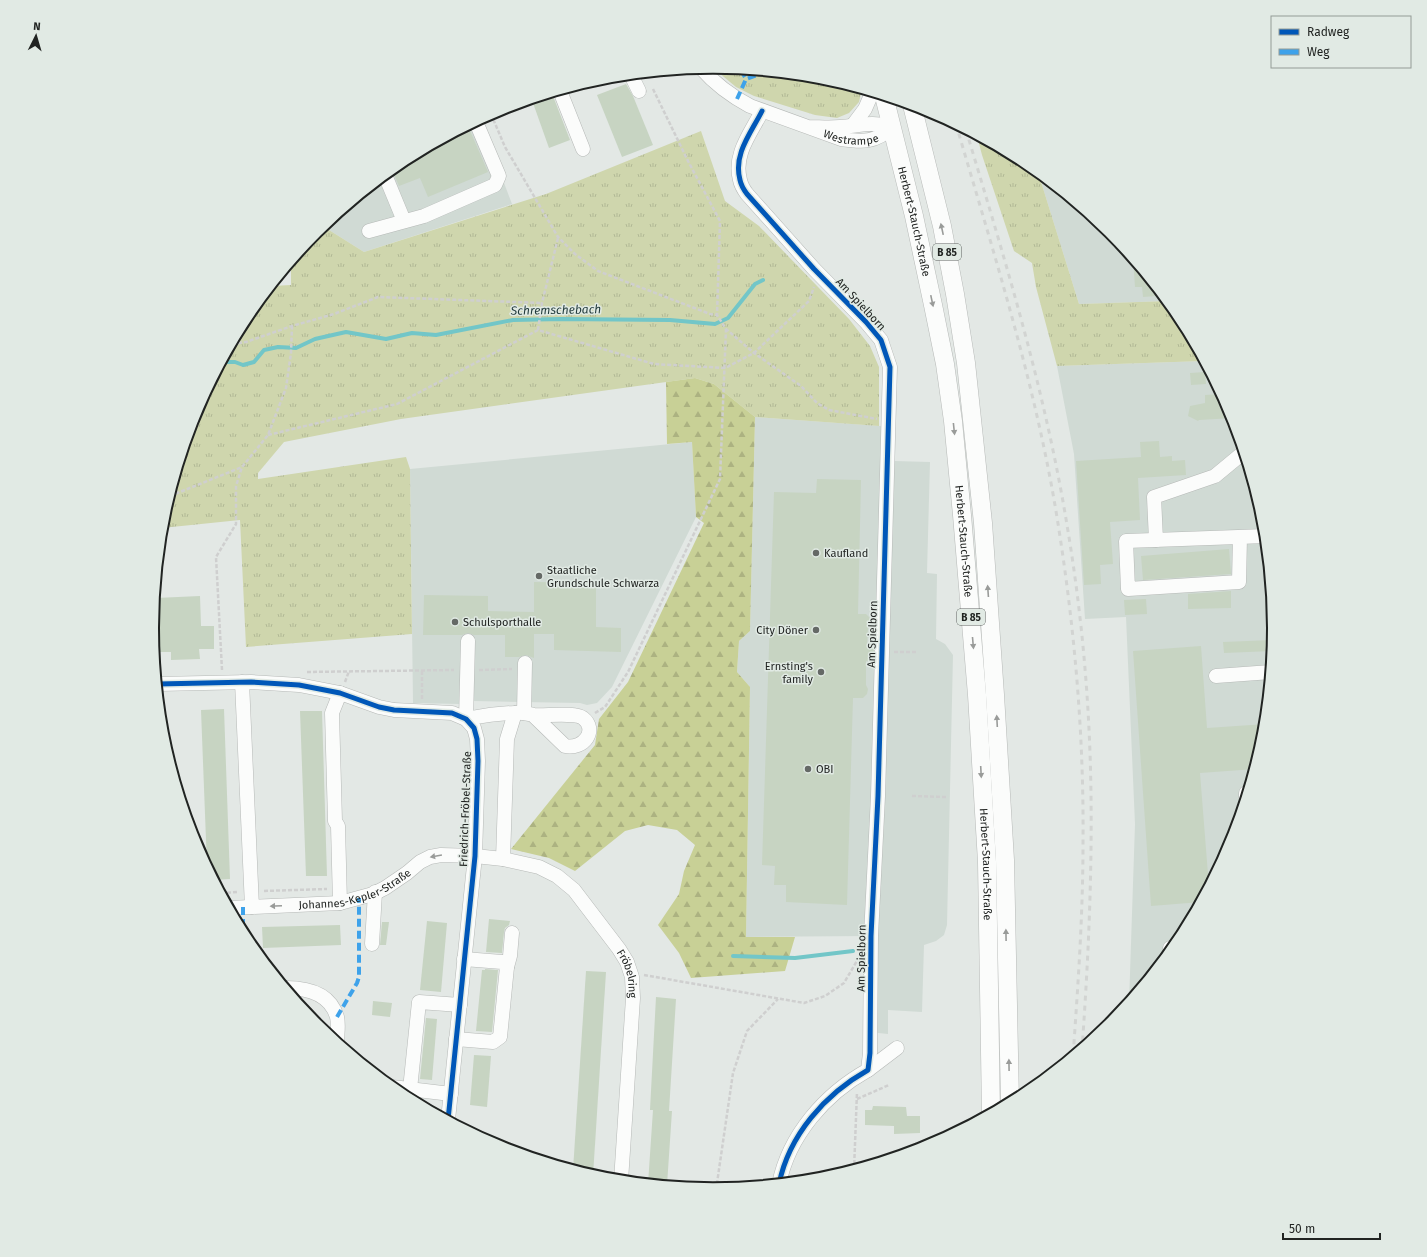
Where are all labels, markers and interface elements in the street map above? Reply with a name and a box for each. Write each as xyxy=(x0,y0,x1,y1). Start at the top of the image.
north arrow xyxy=(16,16,56,56)
legend xyxy=(1271,16,1411,68)
text: N xyxy=(33,20,41,33)
text: Radweg xyxy=(1307,25,1350,39)
text: Weg xyxy=(1307,45,1330,59)
street label: Westrampe xyxy=(822,127,881,148)
street label: Herbert-Stauch-Straße xyxy=(895,165,933,278)
one-way arrow xyxy=(939,222,945,235)
road number: B 85 xyxy=(933,244,961,260)
street label: Am Spielborn xyxy=(833,275,888,333)
one-way arrow xyxy=(929,295,935,308)
water label: Schremschebach xyxy=(510,302,601,318)
one-way arrow xyxy=(951,423,957,435)
street label: Herbert-Stauch-Straße xyxy=(952,484,975,598)
place label: Kaufland xyxy=(824,547,868,560)
marker: Kaufland xyxy=(811,548,821,558)
place label: Staatliche Grundschule Schwarza xyxy=(547,564,659,590)
marker: Staatliche Grundschule Schwarza xyxy=(534,571,544,581)
one-way arrow xyxy=(984,585,991,597)
street label: Am Spielborn xyxy=(865,600,880,668)
road number: B 85 xyxy=(957,609,985,625)
place label: Schulsporthalle xyxy=(463,616,541,629)
marker: Schulsporthalle xyxy=(450,617,460,627)
place label: City Döner xyxy=(756,624,809,637)
marker: City Döner xyxy=(811,625,821,635)
one-way arrow xyxy=(969,637,976,649)
place label: Ernsting's family xyxy=(765,660,814,686)
marker: Ernsting's family xyxy=(816,667,826,677)
one-way arrow xyxy=(993,715,1000,727)
street label: Friedrich-Fröbel-Straße xyxy=(457,751,474,867)
place label: OBI xyxy=(816,763,834,776)
marker: OBI xyxy=(803,764,813,774)
one-way arrow xyxy=(978,766,985,778)
street label: Herbert-Stauch-Straße xyxy=(977,808,994,921)
one-way arrow xyxy=(430,853,442,859)
street label: Johannes-Kepler-Straße xyxy=(298,866,414,912)
one-way arrow xyxy=(269,903,282,909)
street label: Am Spielborn xyxy=(854,924,869,992)
one-way arrow xyxy=(1003,928,1009,941)
street label: Fröbelring xyxy=(614,947,639,999)
one-way arrow xyxy=(1006,1059,1013,1071)
scale bar xyxy=(1283,1215,1380,1241)
text: 50 m xyxy=(1289,1222,1315,1236)

